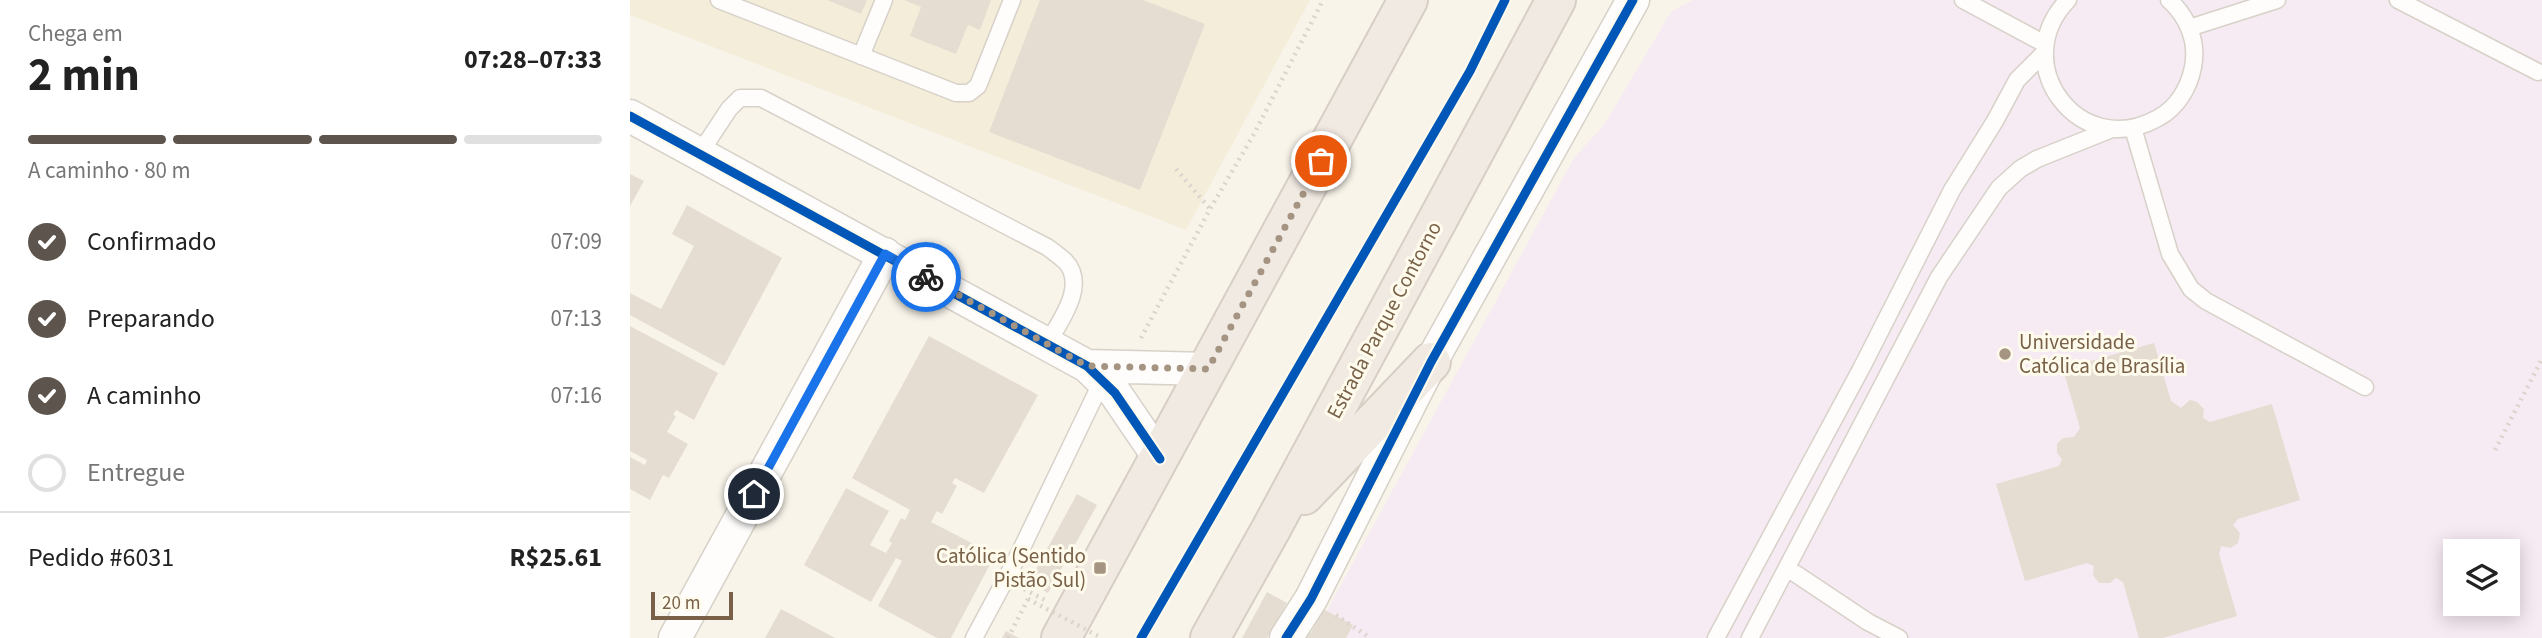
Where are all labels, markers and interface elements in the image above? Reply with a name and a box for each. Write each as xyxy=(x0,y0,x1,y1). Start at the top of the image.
text: Chega em xyxy=(28,17,123,50)
text: 07:28–07:33 xyxy=(464,41,602,78)
text: 2 min xyxy=(28,43,140,108)
pin xyxy=(1291,131,1351,191)
icon: bag xyxy=(1302,142,1340,180)
text: A caminho · 80 m xyxy=(28,154,191,187)
street label: Estrada Parque Contorno xyxy=(1319,216,1449,424)
icon: check xyxy=(28,223,66,261)
text: Confirmado xyxy=(87,223,216,260)
text: 07:09 xyxy=(551,225,602,258)
courier xyxy=(891,242,961,312)
icon: bike xyxy=(907,258,945,296)
icon: check xyxy=(28,300,66,338)
text: Preparando xyxy=(87,300,215,337)
text: 07:13 xyxy=(551,302,602,335)
place label: Universidade Católica de Brasília xyxy=(2019,327,2185,381)
marker: Universidade Católica de Brasília xyxy=(1997,346,2013,362)
icon: check xyxy=(28,377,66,415)
text: A caminho xyxy=(87,377,201,414)
text: 07:16 xyxy=(551,379,602,412)
text: Entregue xyxy=(87,454,185,491)
pin xyxy=(724,464,784,524)
icon: home xyxy=(735,475,773,513)
text: Pedido #6031 xyxy=(28,539,174,576)
text: R$25.61 xyxy=(510,539,602,576)
map controls xyxy=(2443,539,2520,616)
button: layers xyxy=(2443,539,2520,616)
place label: Católica (Sentido Pistão Sul) xyxy=(936,541,1086,595)
marker: Católica (Sentido Pistão Sul) xyxy=(1092,560,1108,576)
scale bar xyxy=(651,589,733,621)
text: 20 m xyxy=(662,590,700,617)

